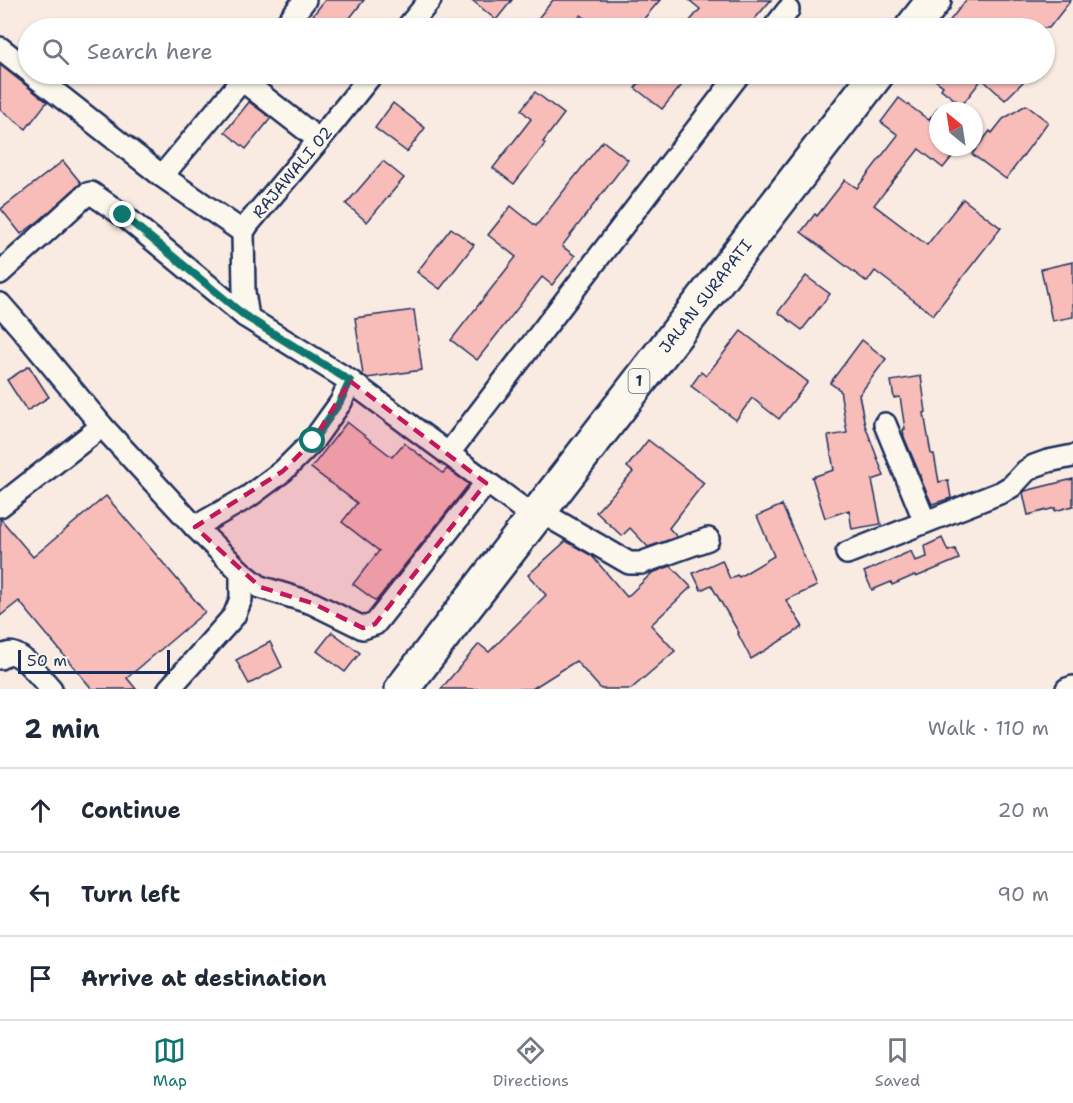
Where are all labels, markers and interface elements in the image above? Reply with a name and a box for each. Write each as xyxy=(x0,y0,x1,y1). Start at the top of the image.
search box xyxy=(18,18,1055,84)
icon: search xyxy=(39,35,72,68)
text: Search here xyxy=(87,37,213,66)
north arrow xyxy=(929,102,983,156)
street label: RAJAWALI 02 xyxy=(248,122,337,223)
route end xyxy=(109,201,135,227)
street label: JALAN SURAPATI xyxy=(654,235,756,357)
road number: 1 xyxy=(628,369,650,393)
route start xyxy=(299,427,325,453)
scale bar xyxy=(18,647,170,674)
text: 50 m xyxy=(27,650,67,671)
text: 2 min xyxy=(24,711,100,746)
text: Walk · 110 m xyxy=(928,715,1049,741)
icon: ahead xyxy=(24,794,57,827)
text: Continue xyxy=(81,796,181,825)
text: 20 m xyxy=(998,797,1049,823)
icon: left xyxy=(24,878,57,911)
text: Turn left xyxy=(81,880,180,909)
text: 90 m xyxy=(997,881,1049,907)
icon: arrive xyxy=(24,962,57,995)
text: Arrive at destination xyxy=(81,964,327,993)
tab: Map xyxy=(153,1034,187,1091)
tab: Directions xyxy=(493,1034,569,1091)
tab: Saved xyxy=(875,1034,920,1091)

